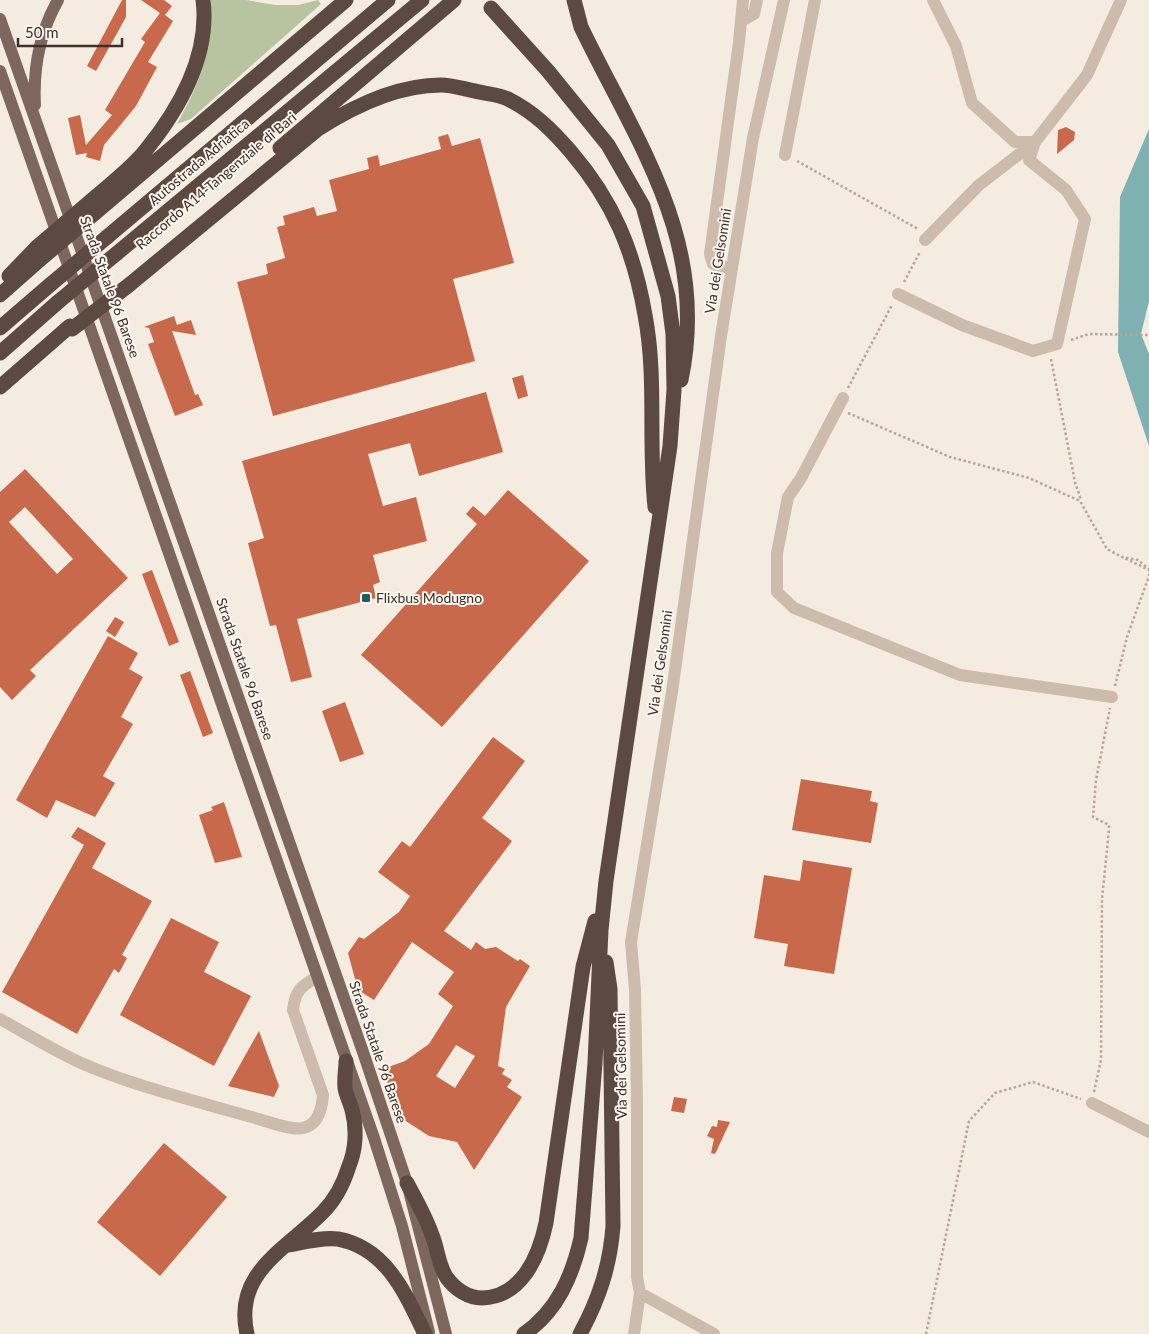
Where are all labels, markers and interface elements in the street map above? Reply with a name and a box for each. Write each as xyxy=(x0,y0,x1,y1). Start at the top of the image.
scale bar xyxy=(18,15,121,47)
text: 50 m xyxy=(25,23,59,41)
street label: Raccordo A14-Tangenziale di Bari xyxy=(132,108,299,253)
street label: Autostrada Adriatica xyxy=(145,115,252,209)
street label: Via dei Gelsomini xyxy=(701,207,734,315)
street label: Strada Statale 96 Barese xyxy=(77,214,144,360)
place label: Flixbus Modugno xyxy=(376,589,482,606)
marker: Flixbus Modugno xyxy=(360,592,372,604)
street label: Strada Statale 96 Barese xyxy=(213,595,278,742)
street label: Via dei Gelsomini xyxy=(644,609,675,717)
street label: Strada Statale 96 Barese xyxy=(346,978,411,1125)
street label: Via dei Gelsomini xyxy=(611,1013,630,1119)

